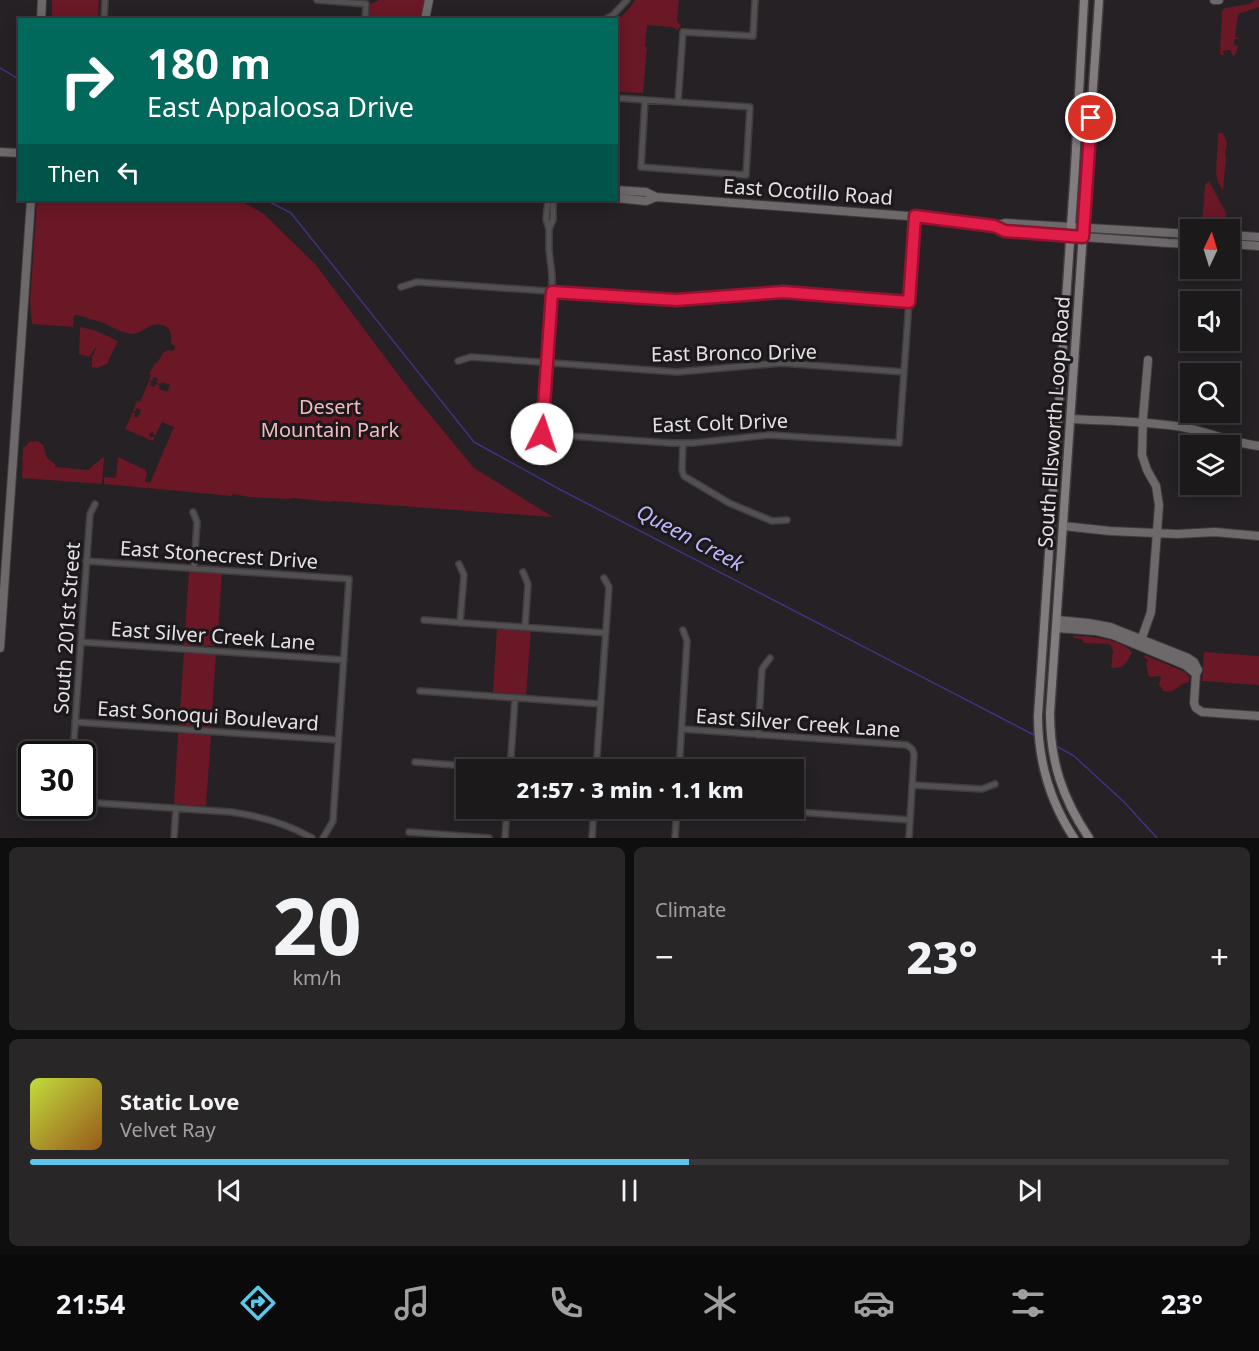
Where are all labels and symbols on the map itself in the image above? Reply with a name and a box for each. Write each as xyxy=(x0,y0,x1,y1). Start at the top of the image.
pin xyxy=(1065,92,1116,143)
street label: East Ocotillo Road xyxy=(722,172,894,211)
north arrow xyxy=(1180,219,1240,279)
street label: South Ellsworth Loop Road xyxy=(1031,295,1076,549)
street label: East Bronco Drive xyxy=(651,338,817,367)
park label: Desert Mountain Park xyxy=(261,393,400,443)
position arrow xyxy=(510,402,574,466)
street label: East Colt Drive xyxy=(651,407,788,438)
water label: Queen Creek xyxy=(632,497,750,578)
street label: East Stonecrest Drive xyxy=(119,534,319,575)
street label: South 201st Street xyxy=(47,541,86,715)
street label: East Silver Creek Lane xyxy=(110,615,316,656)
street label: East Sonoqui Boulevard xyxy=(96,694,320,737)
street label: East Silver Creek Lane xyxy=(695,702,901,743)
speed limit sign: 30 xyxy=(18,741,96,819)

